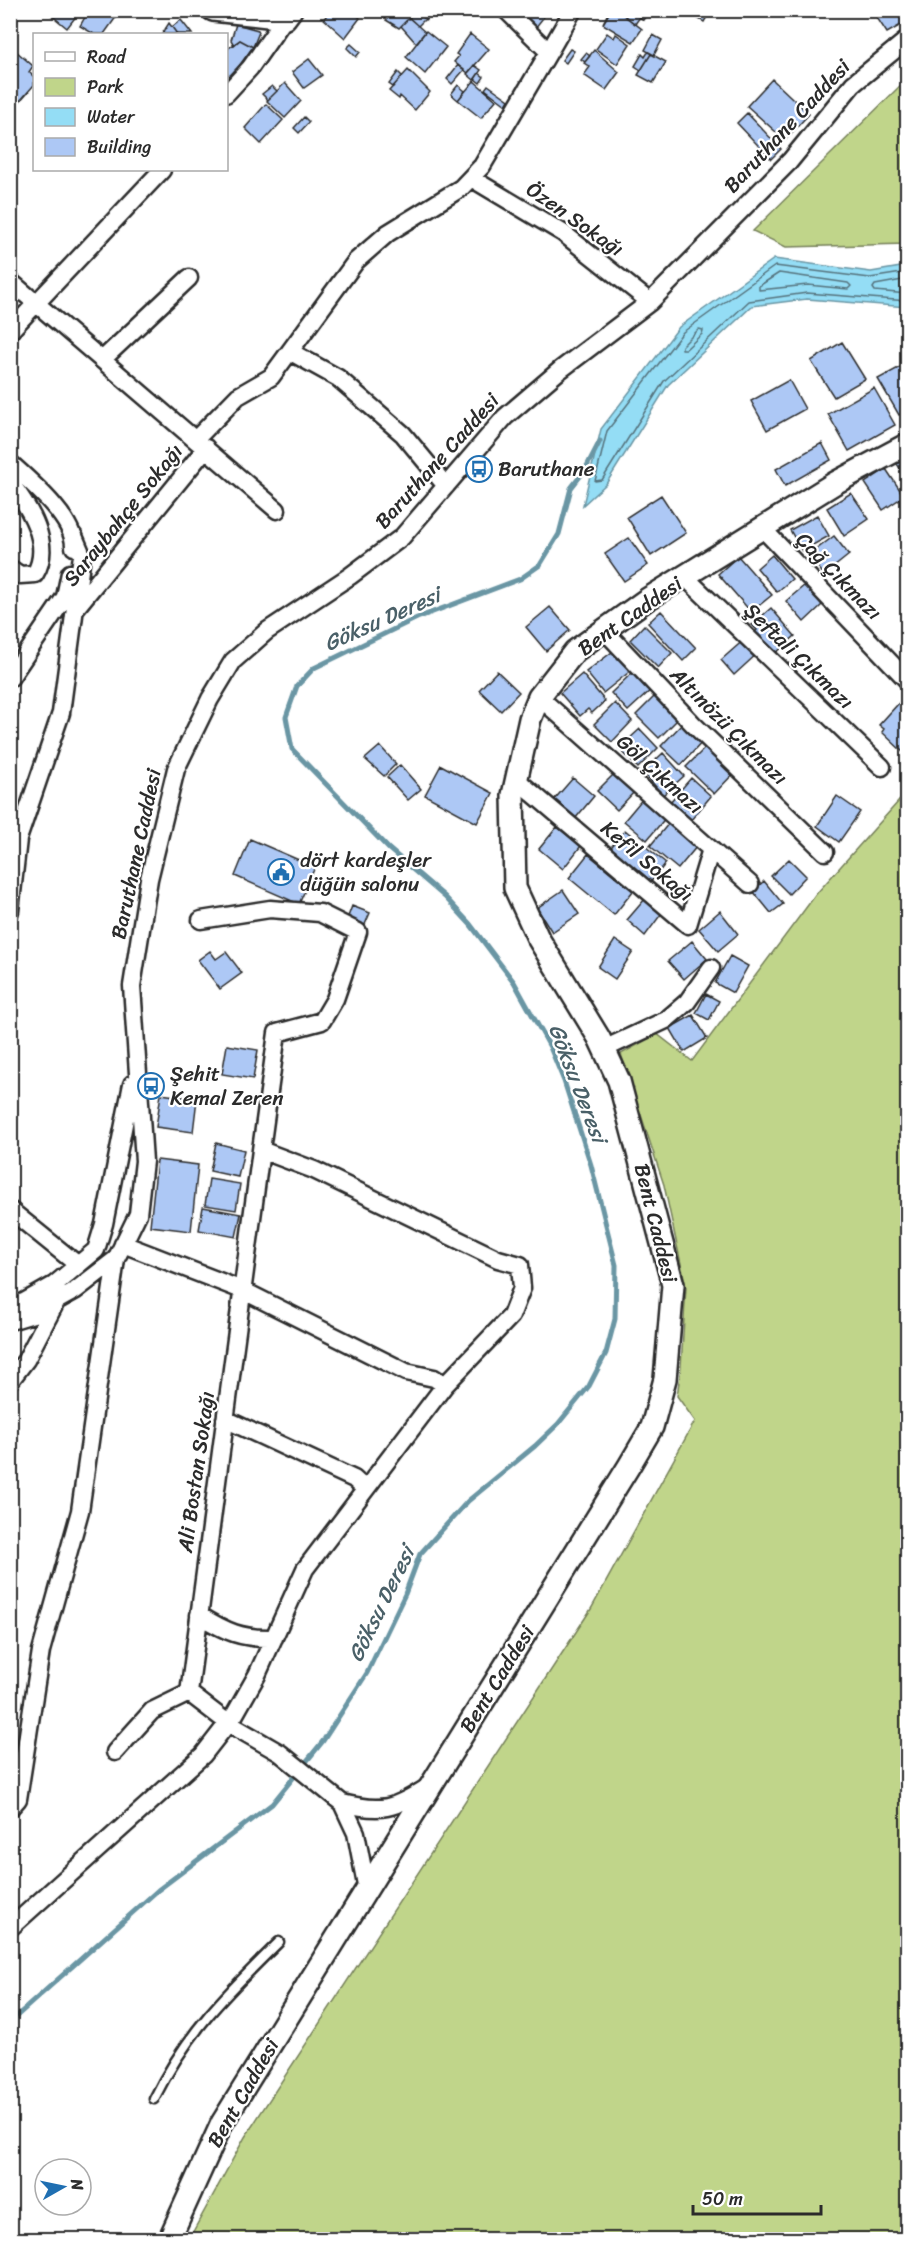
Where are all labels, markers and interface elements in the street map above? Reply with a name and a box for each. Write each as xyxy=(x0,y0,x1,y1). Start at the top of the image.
legend xyxy=(33,33,228,171)
text: Road xyxy=(87,41,127,73)
street label: Baruthane Caddesi xyxy=(714,49,861,202)
text: Park xyxy=(87,71,124,103)
text: Water xyxy=(87,101,136,133)
text: Building xyxy=(87,131,151,163)
street label: Özen Sokağı xyxy=(518,171,632,267)
street label: Baruthane Caddesi xyxy=(365,383,510,538)
street label: Saraybahçe Sokağı xyxy=(53,435,193,595)
place label: Baruthane xyxy=(498,450,595,488)
bus stop icon: Baruthane xyxy=(464,454,494,484)
street label: Çağ Çıkmazı xyxy=(786,522,892,630)
street label: Bent Caddesi xyxy=(569,565,692,666)
water label: Göksu Deresi xyxy=(317,574,451,662)
street label: Şeftali Çıkmazı xyxy=(735,593,863,719)
street label: Altınözü Çıkmazı xyxy=(660,657,798,795)
street label: Göl Çıkmazı xyxy=(607,724,713,824)
street label: Baruthane Caddesi xyxy=(99,764,173,943)
street label: Kefil Sokağı xyxy=(592,810,702,912)
place label: dört kardeşler düğün salonu xyxy=(300,841,432,903)
public building icon: dört kardeşler düğün salonu xyxy=(266,857,296,887)
water label: Göksu Deresi xyxy=(537,1018,620,1153)
place label: Şehit Kemal Zeren xyxy=(170,1055,284,1117)
bus stop icon: Şehit Kemal Zeren xyxy=(136,1071,166,1101)
street label: Bent Caddesi xyxy=(623,1160,689,1288)
street label: Ali Bostan Sokağı xyxy=(166,1389,226,1556)
water label: Göksu Deresi xyxy=(336,1535,428,1668)
street label: Bent Caddesi xyxy=(449,1616,546,1741)
street label: Bent Caddesi xyxy=(196,2030,290,2155)
north arrow xyxy=(33,2157,93,2217)
text: N xyxy=(62,2176,93,2193)
scale bar xyxy=(693,2178,820,2216)
text: 50 m xyxy=(702,2183,743,2215)

